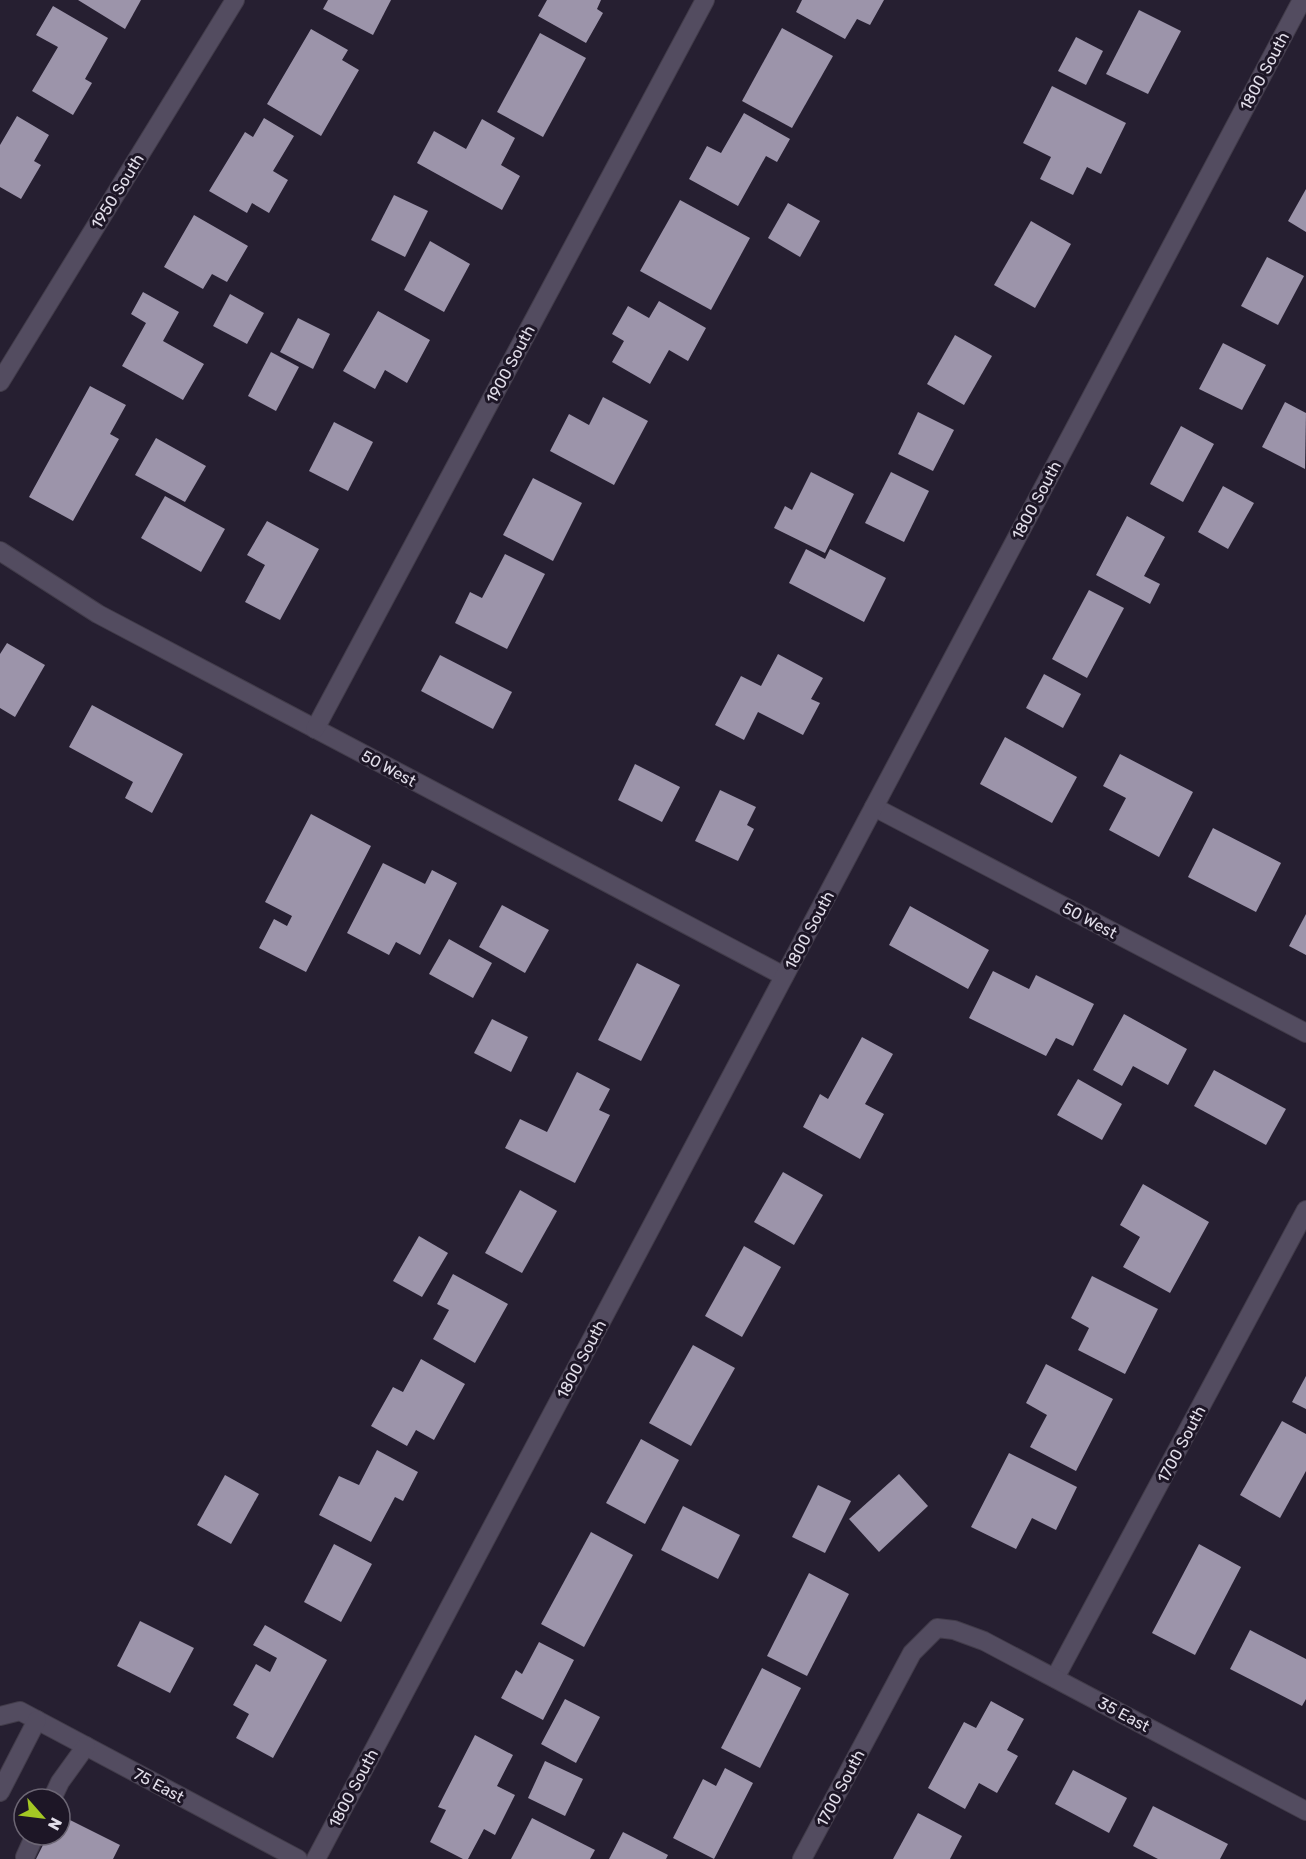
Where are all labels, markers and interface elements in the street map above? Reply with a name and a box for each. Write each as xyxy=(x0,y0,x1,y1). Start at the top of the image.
street label: 1800 South xyxy=(1236,29,1293,114)
street label: 1950 South xyxy=(87,150,148,232)
street label: 1900 South xyxy=(482,322,539,406)
street label: 1800 South xyxy=(1008,458,1065,543)
street label: 50 West xyxy=(358,746,419,791)
street label: 1800 South xyxy=(781,888,838,973)
street label: 50 West xyxy=(1059,898,1120,943)
street label: 1800 South xyxy=(553,1317,610,1402)
street label: 1700 South xyxy=(1153,1403,1210,1486)
street label: 35 East xyxy=(1095,1693,1153,1736)
street label: 1800 South xyxy=(325,1746,382,1831)
street label: 1700 South xyxy=(812,1747,869,1830)
street label: 75 East xyxy=(130,1764,187,1807)
north arrow xyxy=(12,1787,72,1847)
text: N xyxy=(44,1814,66,1833)

